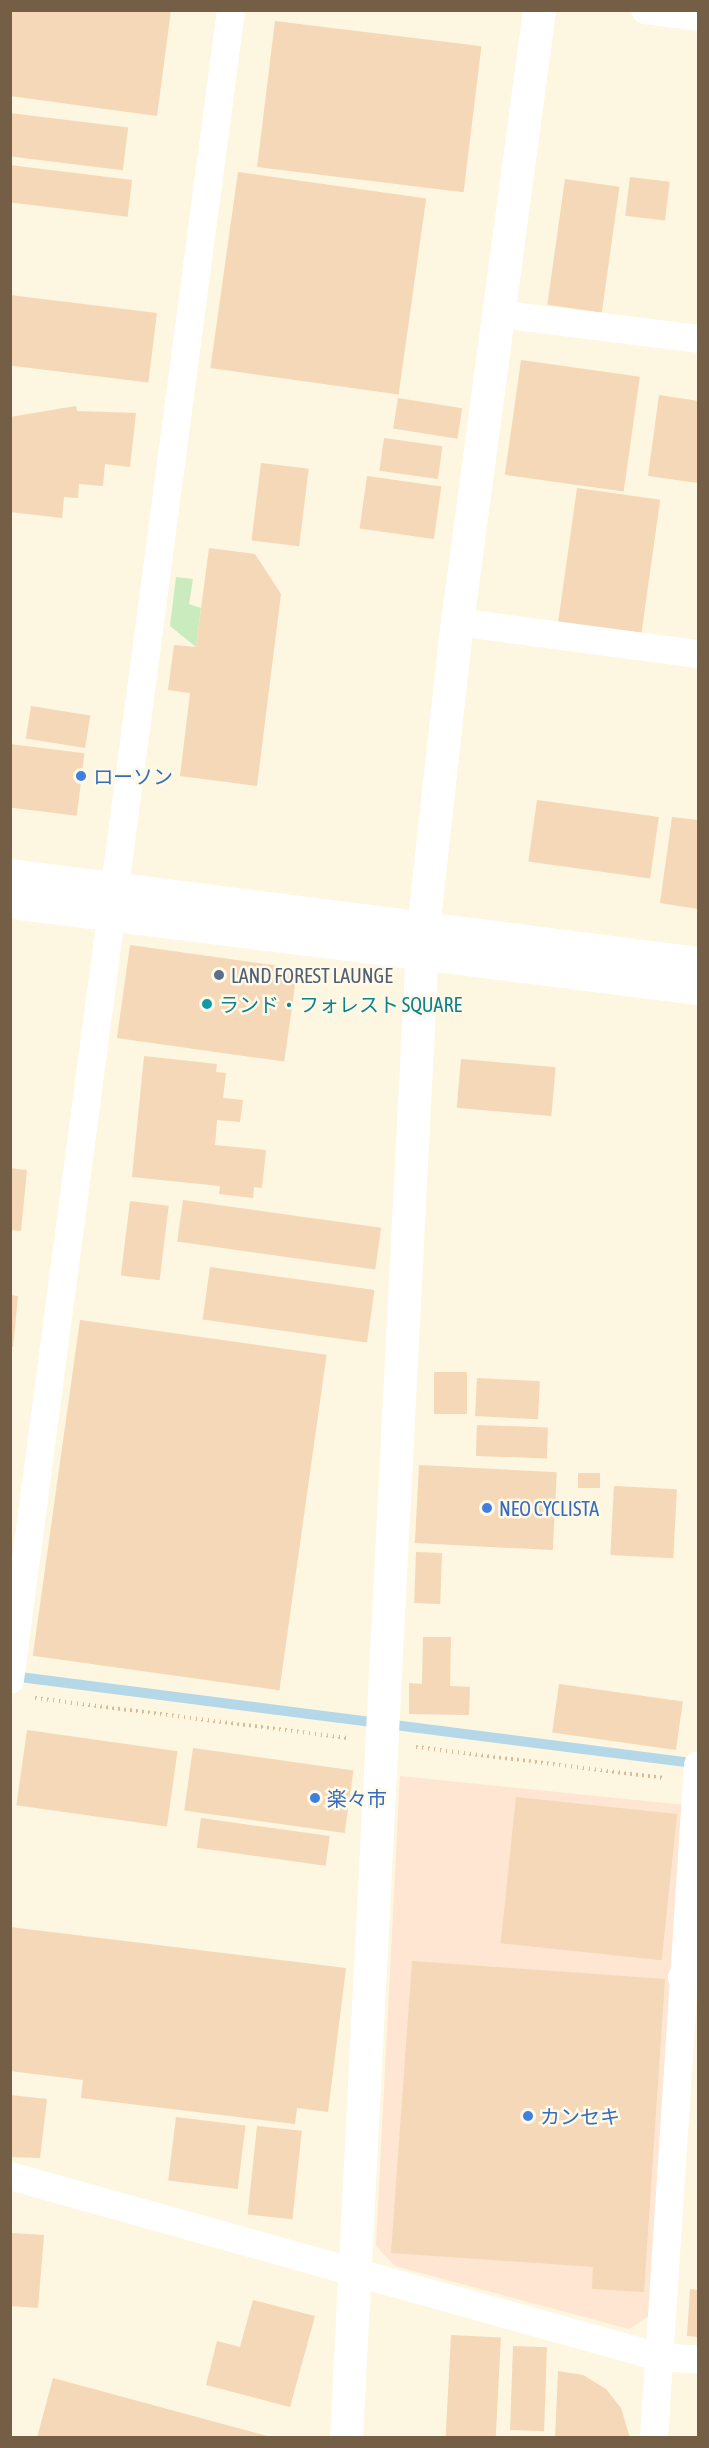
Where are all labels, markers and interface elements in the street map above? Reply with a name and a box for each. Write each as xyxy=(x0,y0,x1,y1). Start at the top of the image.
place label: ローソン xyxy=(93,764,173,788)
marker: ローソン xyxy=(74,769,88,783)
place label: LAND FOREST LAUNGE xyxy=(231,963,393,987)
marker: LAND FOREST LAUNGE xyxy=(212,968,226,982)
place label: ランド・フォレスト SQUARE xyxy=(219,992,462,1016)
marker: ランド・フォレスト SQUARE xyxy=(200,997,214,1011)
place label: NEO CYCLISTA xyxy=(499,1496,599,1520)
marker: NEO CYCLISTA xyxy=(480,1501,494,1515)
place label: 楽々市 xyxy=(327,1786,387,1810)
marker: 楽々市 xyxy=(308,1791,322,1805)
place label: カンセキ xyxy=(540,2104,620,2128)
marker: カンセキ xyxy=(521,2109,535,2123)

